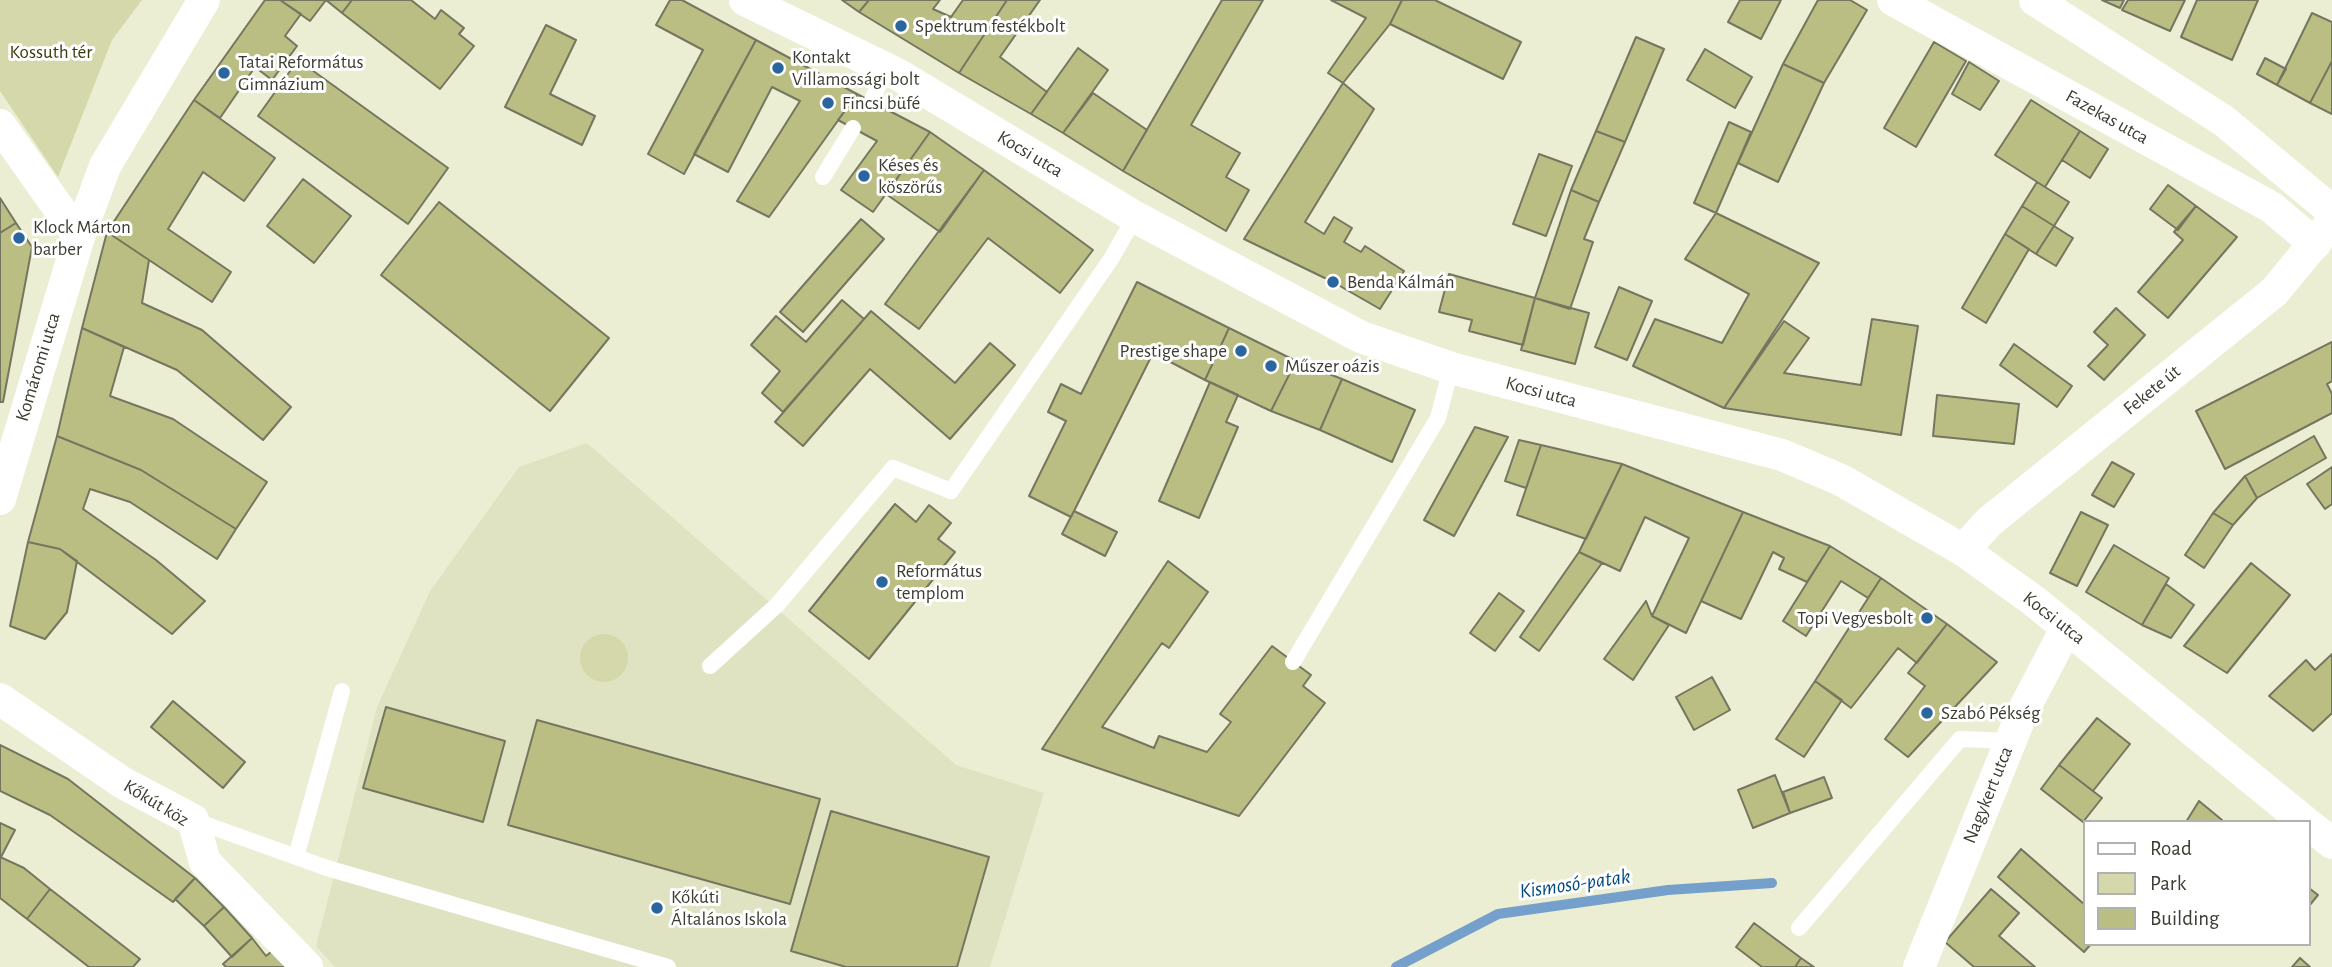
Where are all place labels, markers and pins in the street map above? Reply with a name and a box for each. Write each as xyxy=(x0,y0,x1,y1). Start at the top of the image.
place label: Spektrum festékbolt xyxy=(915,15,1065,37)
marker: Spektrum festékbolt xyxy=(893,18,909,34)
place label: Kontakt Villamossági bolt xyxy=(792,46,919,90)
place label: Tatai Református Gimnázium xyxy=(238,51,363,95)
marker: Kontakt Villamossági bolt xyxy=(770,60,786,76)
marker: Tatai Református Gimnázium xyxy=(216,65,232,81)
place label: Fincsi büfé xyxy=(842,92,920,114)
marker: Fincsi büfé xyxy=(820,95,836,111)
place label: Késes és köszörűs xyxy=(878,154,942,198)
marker: Késes és köszörűs xyxy=(856,168,872,184)
place label: Klock Márton barber xyxy=(33,216,131,260)
marker: Klock Márton barber xyxy=(11,230,27,246)
place label: Benda Kálmán xyxy=(1347,271,1455,293)
marker: Benda Kálmán xyxy=(1325,274,1341,290)
place label: Prestige shape xyxy=(1120,340,1227,362)
marker: Prestige shape xyxy=(1233,343,1249,359)
place label: Műszer oázis xyxy=(1285,355,1379,377)
marker: Műszer oázis xyxy=(1263,358,1279,374)
place label: Református templom xyxy=(896,560,982,604)
marker: Református templom xyxy=(874,574,890,590)
place label: Topi Vegyesbolt xyxy=(1797,607,1913,629)
marker: Topi Vegyesbolt xyxy=(1919,610,1935,626)
place label: Szabó Pékség xyxy=(1941,702,2040,724)
marker: Szabó Pékség xyxy=(1919,705,1935,721)
place label: Kőkúti Általános Iskola xyxy=(671,886,787,930)
marker: Kőkúti Általános Iskola xyxy=(649,900,665,916)

